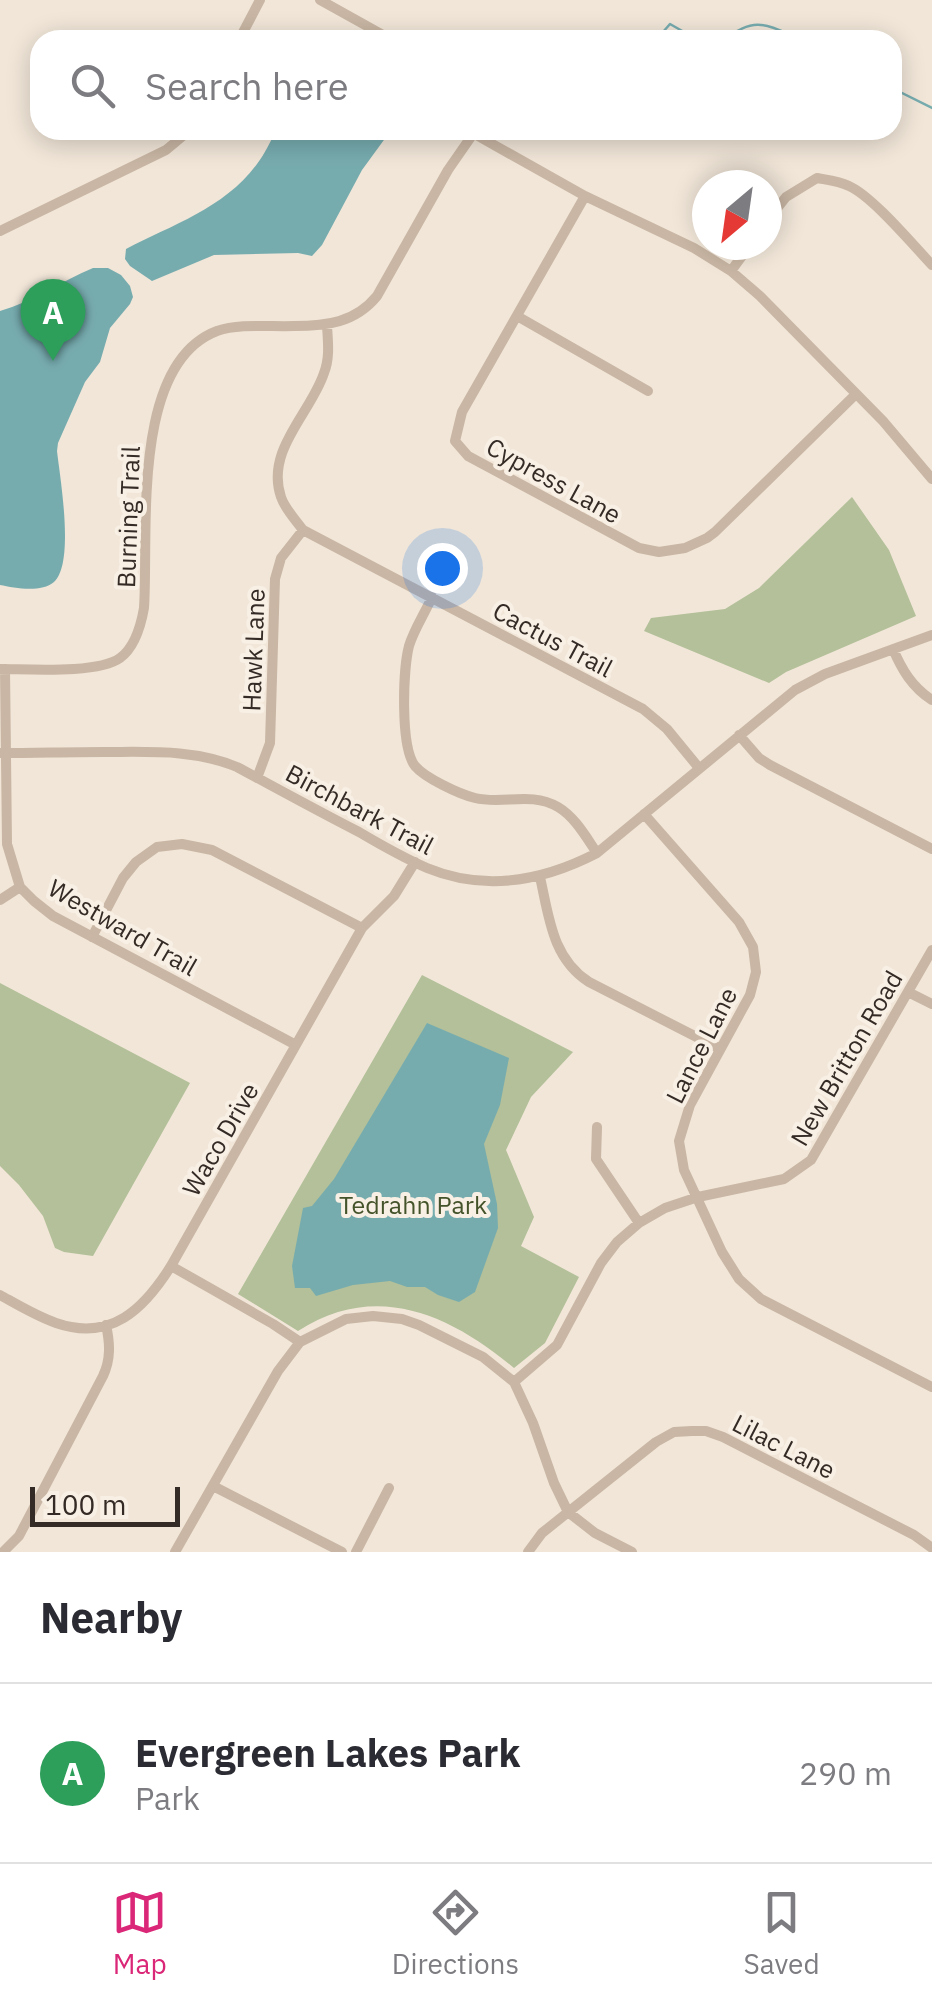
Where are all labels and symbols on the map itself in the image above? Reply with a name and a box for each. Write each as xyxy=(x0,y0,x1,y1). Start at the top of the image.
north arrow xyxy=(692,170,782,260)
pin: A xyxy=(20,278,86,361)
street label: Cypress Lane xyxy=(481,429,627,531)
street label: Burning Trail xyxy=(109,445,147,589)
your location xyxy=(417,543,468,594)
street label: Hawk Lane xyxy=(234,588,272,712)
street label: Cactus Trail xyxy=(487,594,619,684)
street label: Birchbark Trail xyxy=(280,756,440,862)
street label: Westward Trail xyxy=(43,871,204,983)
street label: New Britton Road xyxy=(782,964,910,1152)
street label: Lance Lane xyxy=(658,981,744,1109)
street label: Waco Drive xyxy=(174,1076,266,1202)
park label: Tedrahn Park xyxy=(339,1188,487,1221)
street label: Lilac Lane xyxy=(727,1406,841,1486)
scale bar xyxy=(30,1482,180,1526)

